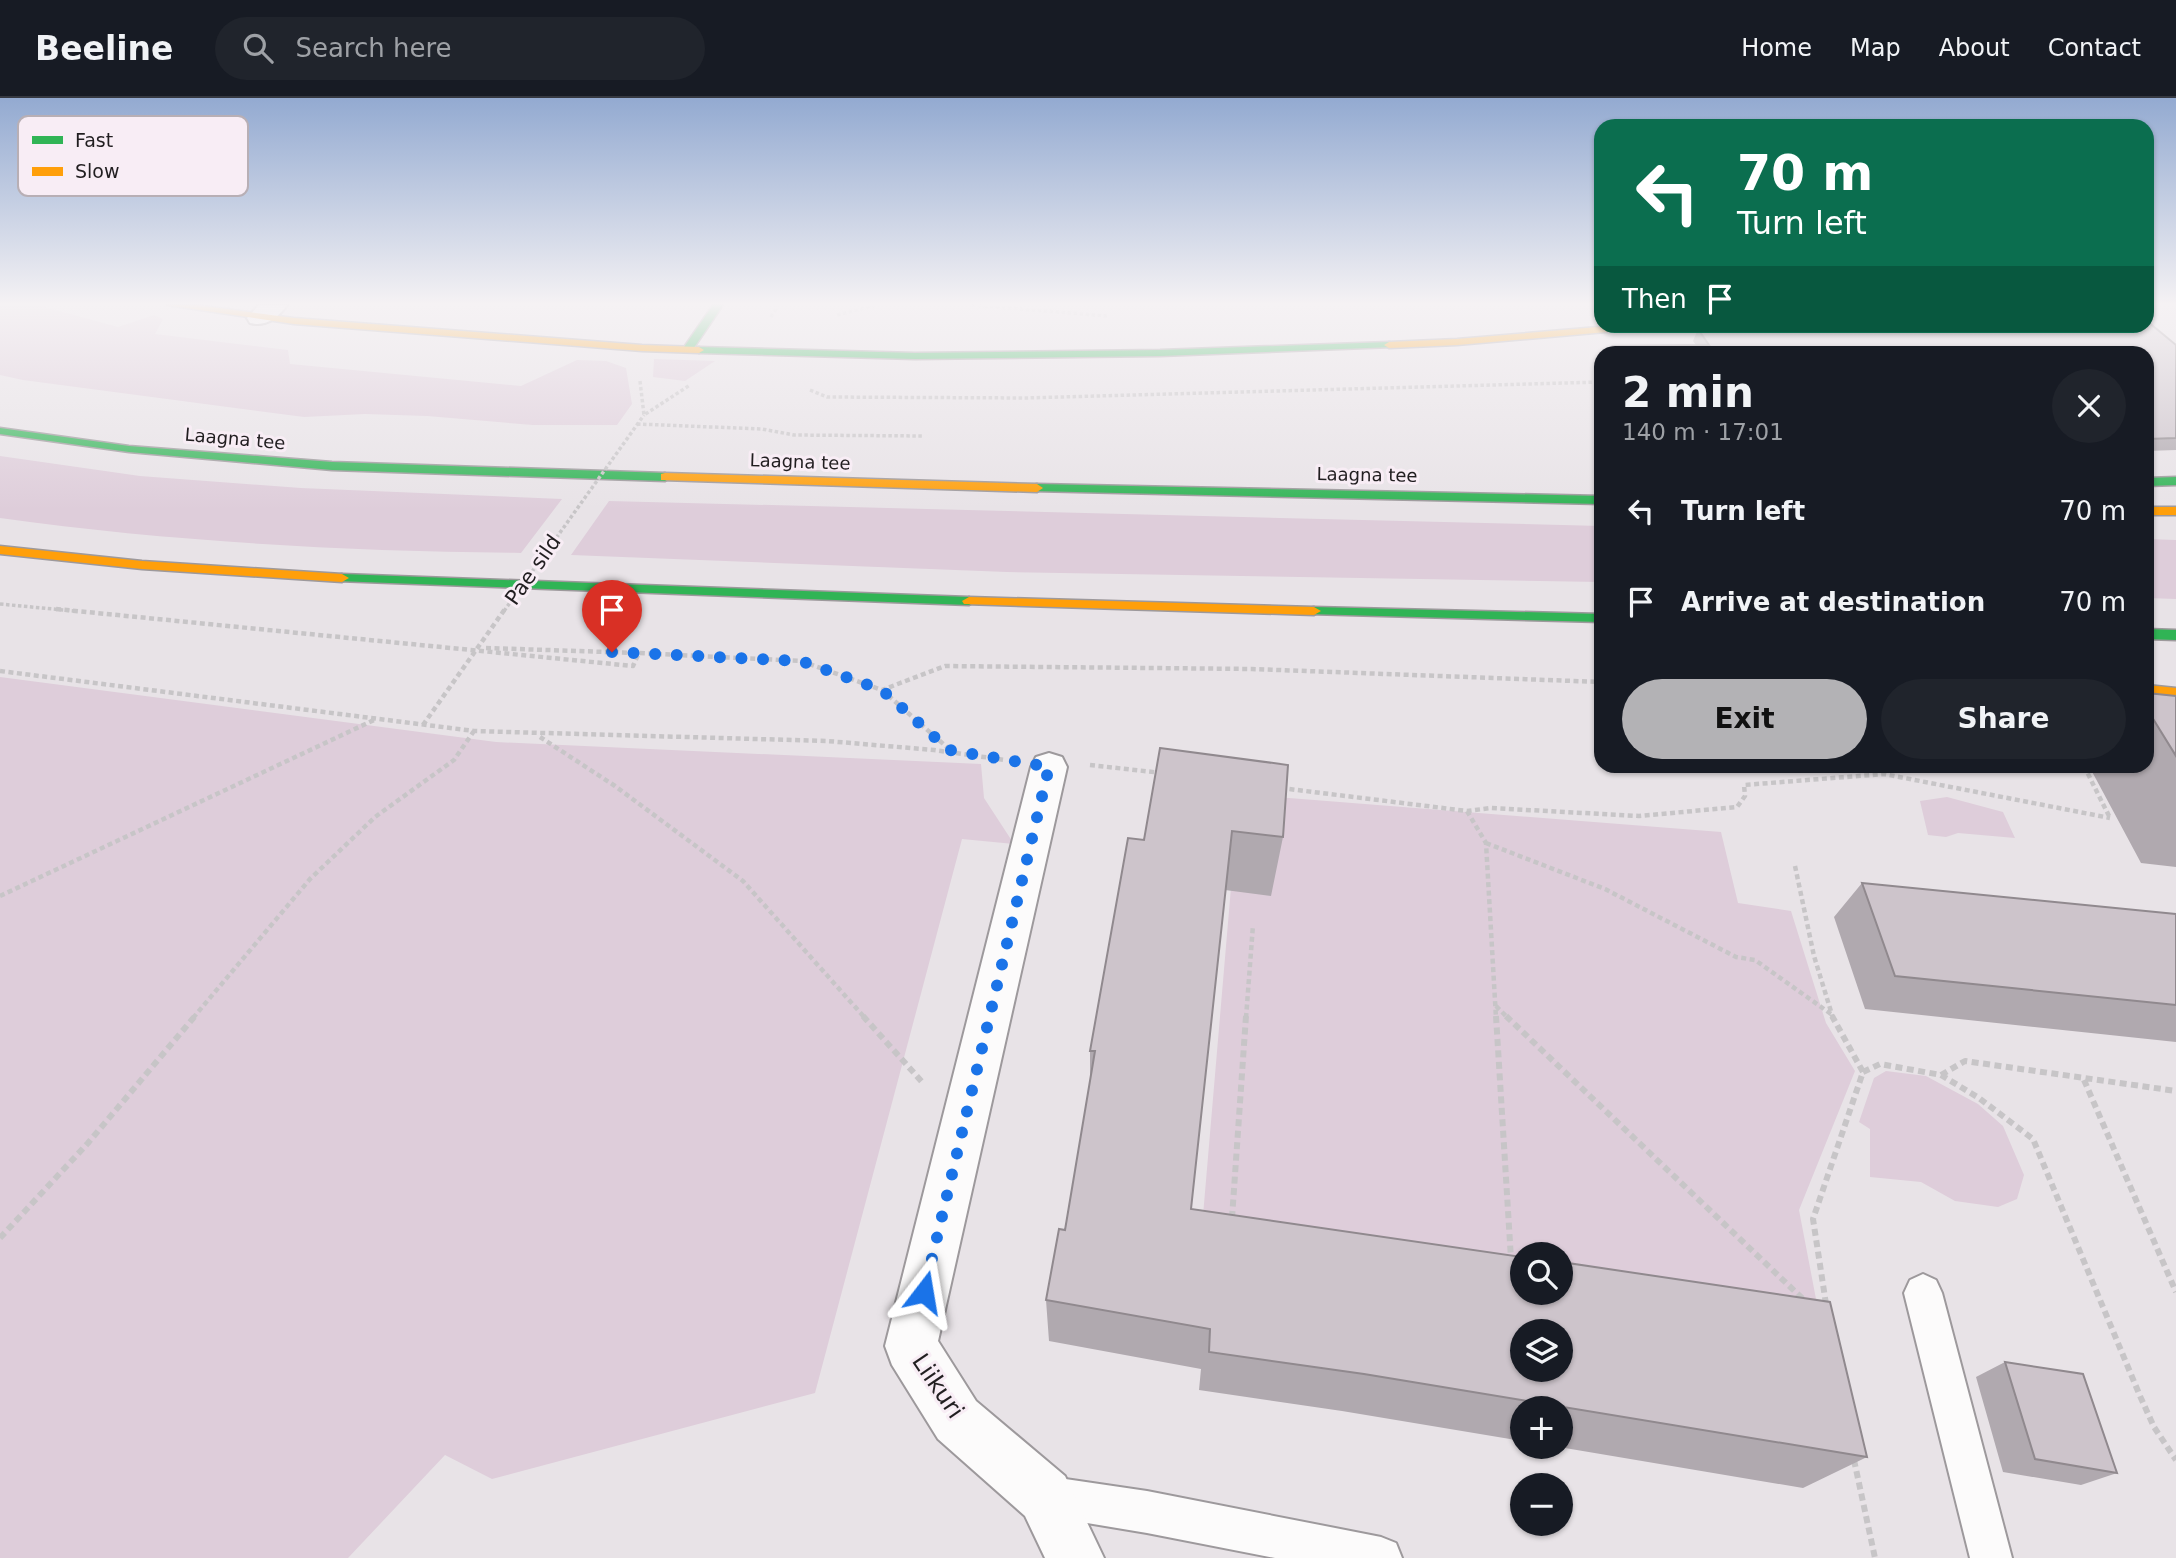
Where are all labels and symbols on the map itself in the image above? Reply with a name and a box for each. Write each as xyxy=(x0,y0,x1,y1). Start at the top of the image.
legend xyxy=(18,116,248,196)
text: Fast xyxy=(75,129,113,151)
text: Slow xyxy=(75,160,120,182)
street label: Laagna tee xyxy=(184,424,286,453)
street label: Laagna tee xyxy=(749,449,851,474)
street label: Laagna tee xyxy=(1316,463,1418,486)
street label: Pae sild xyxy=(500,530,566,610)
pin xyxy=(582,580,642,652)
position arrow xyxy=(887,1255,961,1329)
street label: Liikuri xyxy=(906,1348,970,1424)

